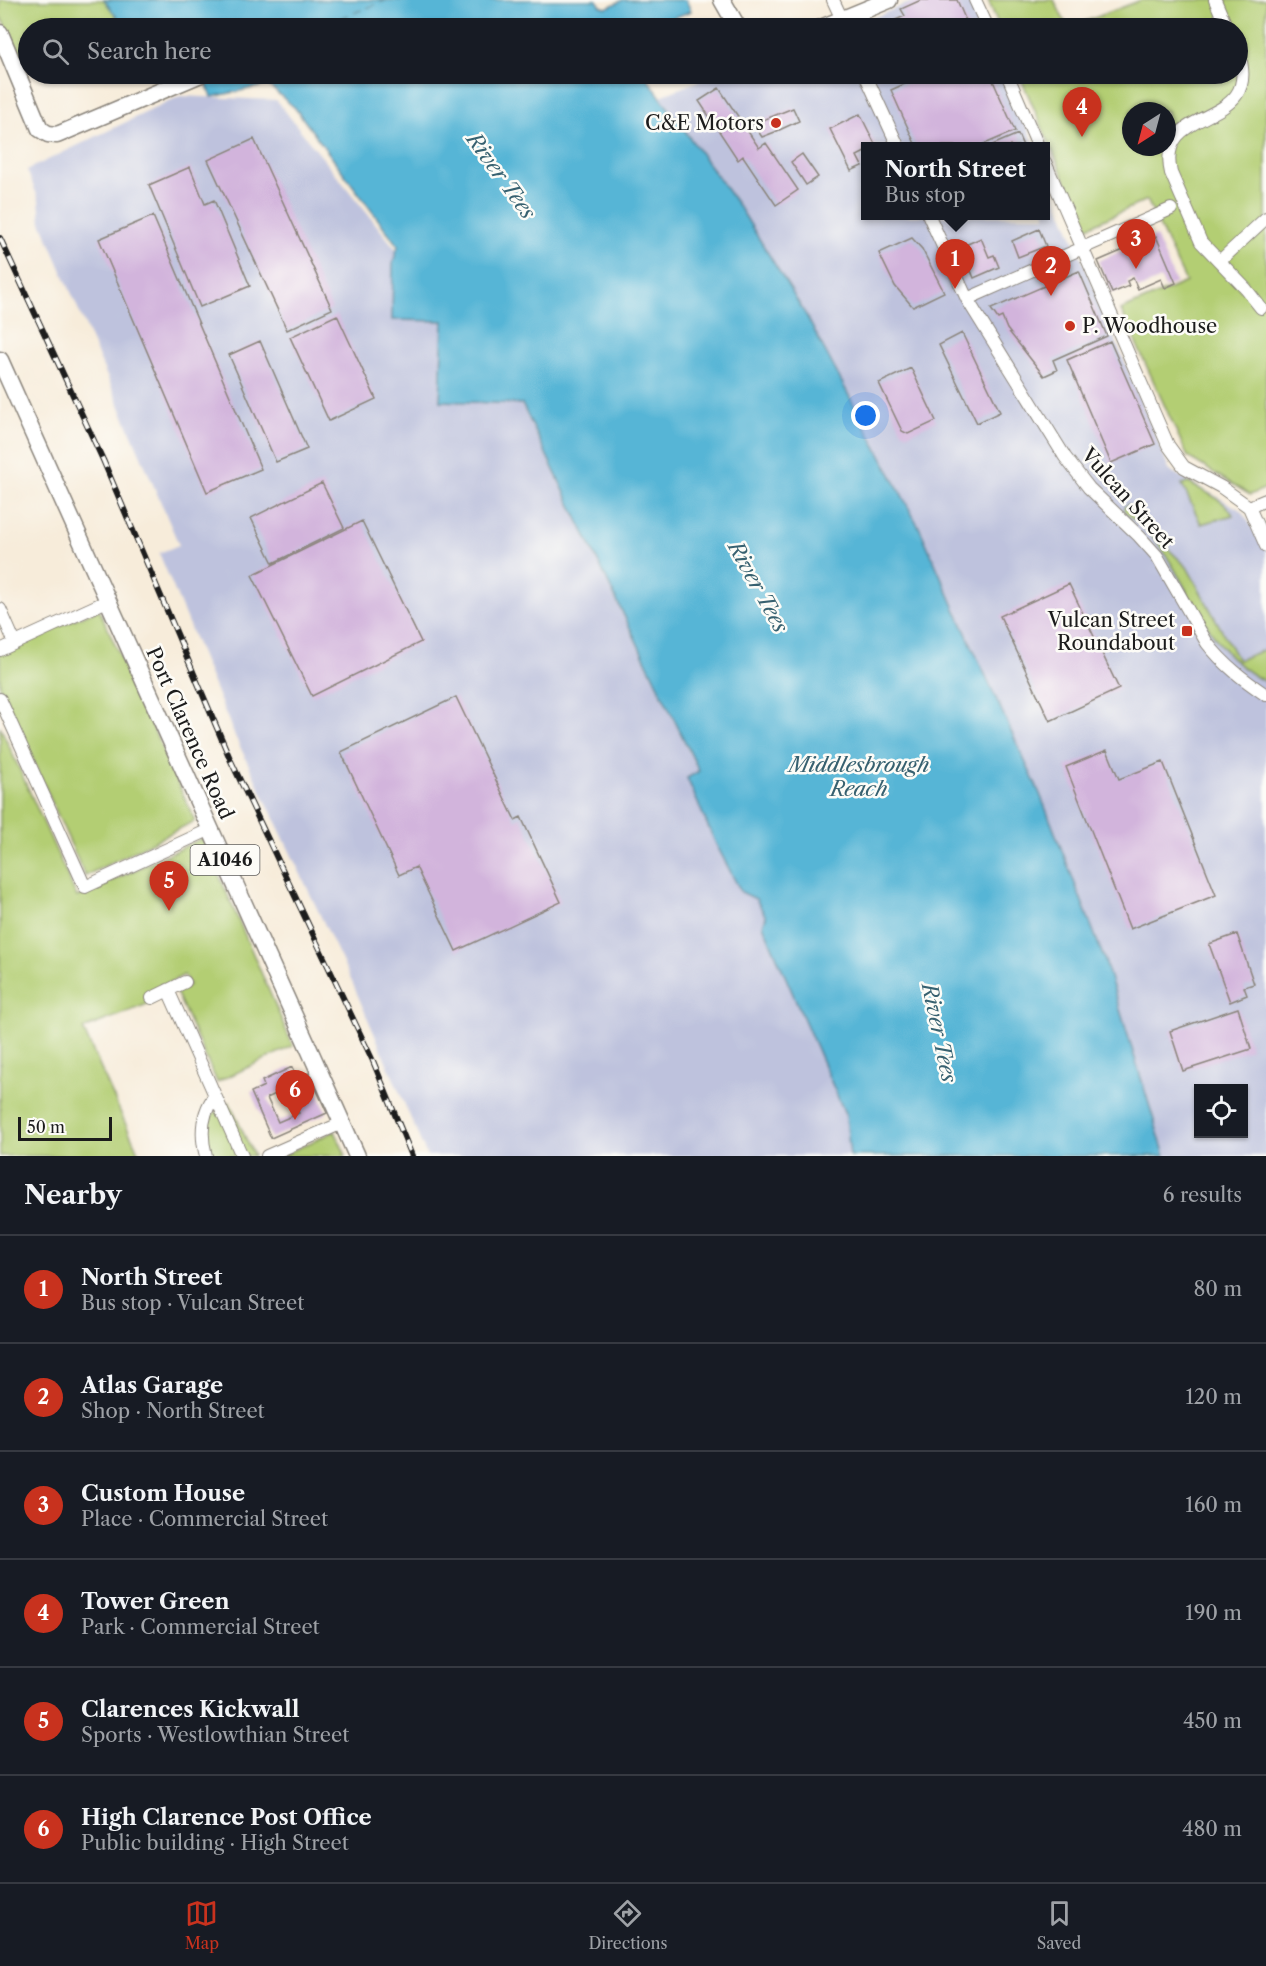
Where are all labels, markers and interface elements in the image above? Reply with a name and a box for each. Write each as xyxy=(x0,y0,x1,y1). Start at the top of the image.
search box xyxy=(18,18,1248,84)
icon: search xyxy=(39,35,72,68)
text: Search here xyxy=(87,38,212,65)
pin: 4 xyxy=(1062,88,1102,137)
north arrow xyxy=(1122,102,1176,156)
place label: C&E Motors xyxy=(645,111,764,135)
marker: C&E Motors xyxy=(769,116,783,130)
water label: River Tees xyxy=(460,126,542,224)
popup xyxy=(861,142,1050,220)
text: North Street xyxy=(885,156,1026,183)
text: Bus stop xyxy=(885,183,965,207)
pin: 3 xyxy=(1116,220,1156,269)
pin: 1 xyxy=(936,240,974,289)
pin: 2 xyxy=(1032,246,1070,296)
place label: P. Woodhouse xyxy=(1082,314,1217,338)
marker: P. Woodhouse xyxy=(1063,319,1077,333)
your location xyxy=(851,401,880,430)
street label: Vulcan Street xyxy=(1076,442,1179,553)
water label: River Tees xyxy=(722,535,794,638)
place label: Vulcan Street Roundabout xyxy=(1047,608,1175,655)
marker: Vulcan Street Roundabout xyxy=(1180,624,1194,638)
street label: Port Clarence Road xyxy=(141,643,239,823)
water label: Middlesbrough Reach xyxy=(786,752,929,801)
road number: A1046 xyxy=(190,845,260,875)
pin: 5 xyxy=(150,862,188,911)
water label: River Tees xyxy=(916,979,962,1086)
pin: 6 xyxy=(276,1070,314,1120)
map controls xyxy=(1194,1084,1248,1138)
button: locate xyxy=(1194,1084,1248,1138)
scale bar xyxy=(18,1114,112,1142)
text: 50 m xyxy=(27,1117,65,1137)
text: Nearby xyxy=(24,1179,122,1211)
text: 6 results xyxy=(1163,1183,1242,1207)
text: North Street xyxy=(81,1264,222,1291)
text: 1 xyxy=(39,1277,48,1301)
text: 80 m xyxy=(1194,1277,1242,1301)
text: Bus stop · Vulcan Street xyxy=(81,1291,304,1315)
text: Atlas Garage xyxy=(81,1372,223,1399)
text: 2 xyxy=(38,1385,49,1409)
text: 120 m xyxy=(1185,1385,1242,1409)
text: Shop · North Street xyxy=(81,1399,265,1423)
text: Custom House xyxy=(81,1480,245,1507)
text: 3 xyxy=(38,1493,49,1517)
text: 160 m xyxy=(1185,1493,1242,1517)
text: Place · Commercial Street xyxy=(81,1507,328,1531)
text: Tower Green xyxy=(81,1588,230,1615)
text: 4 xyxy=(38,1601,49,1625)
text: 190 m xyxy=(1185,1601,1242,1625)
text: Park · Commercial Street xyxy=(81,1615,320,1639)
text: Clarences Kickwall xyxy=(81,1696,300,1723)
text: 5 xyxy=(38,1709,49,1733)
text: 450 m xyxy=(1183,1709,1242,1733)
text: Sports · Westlowthian Street xyxy=(81,1723,349,1747)
text: High Clarence Post Office xyxy=(81,1804,372,1831)
text: 6 xyxy=(38,1817,49,1841)
text: 480 m xyxy=(1182,1817,1242,1841)
text: Public building · High Street xyxy=(81,1831,349,1855)
tab: Map xyxy=(185,1897,219,1953)
tab: Directions xyxy=(588,1897,667,1953)
tab: Saved xyxy=(1037,1897,1081,1953)

